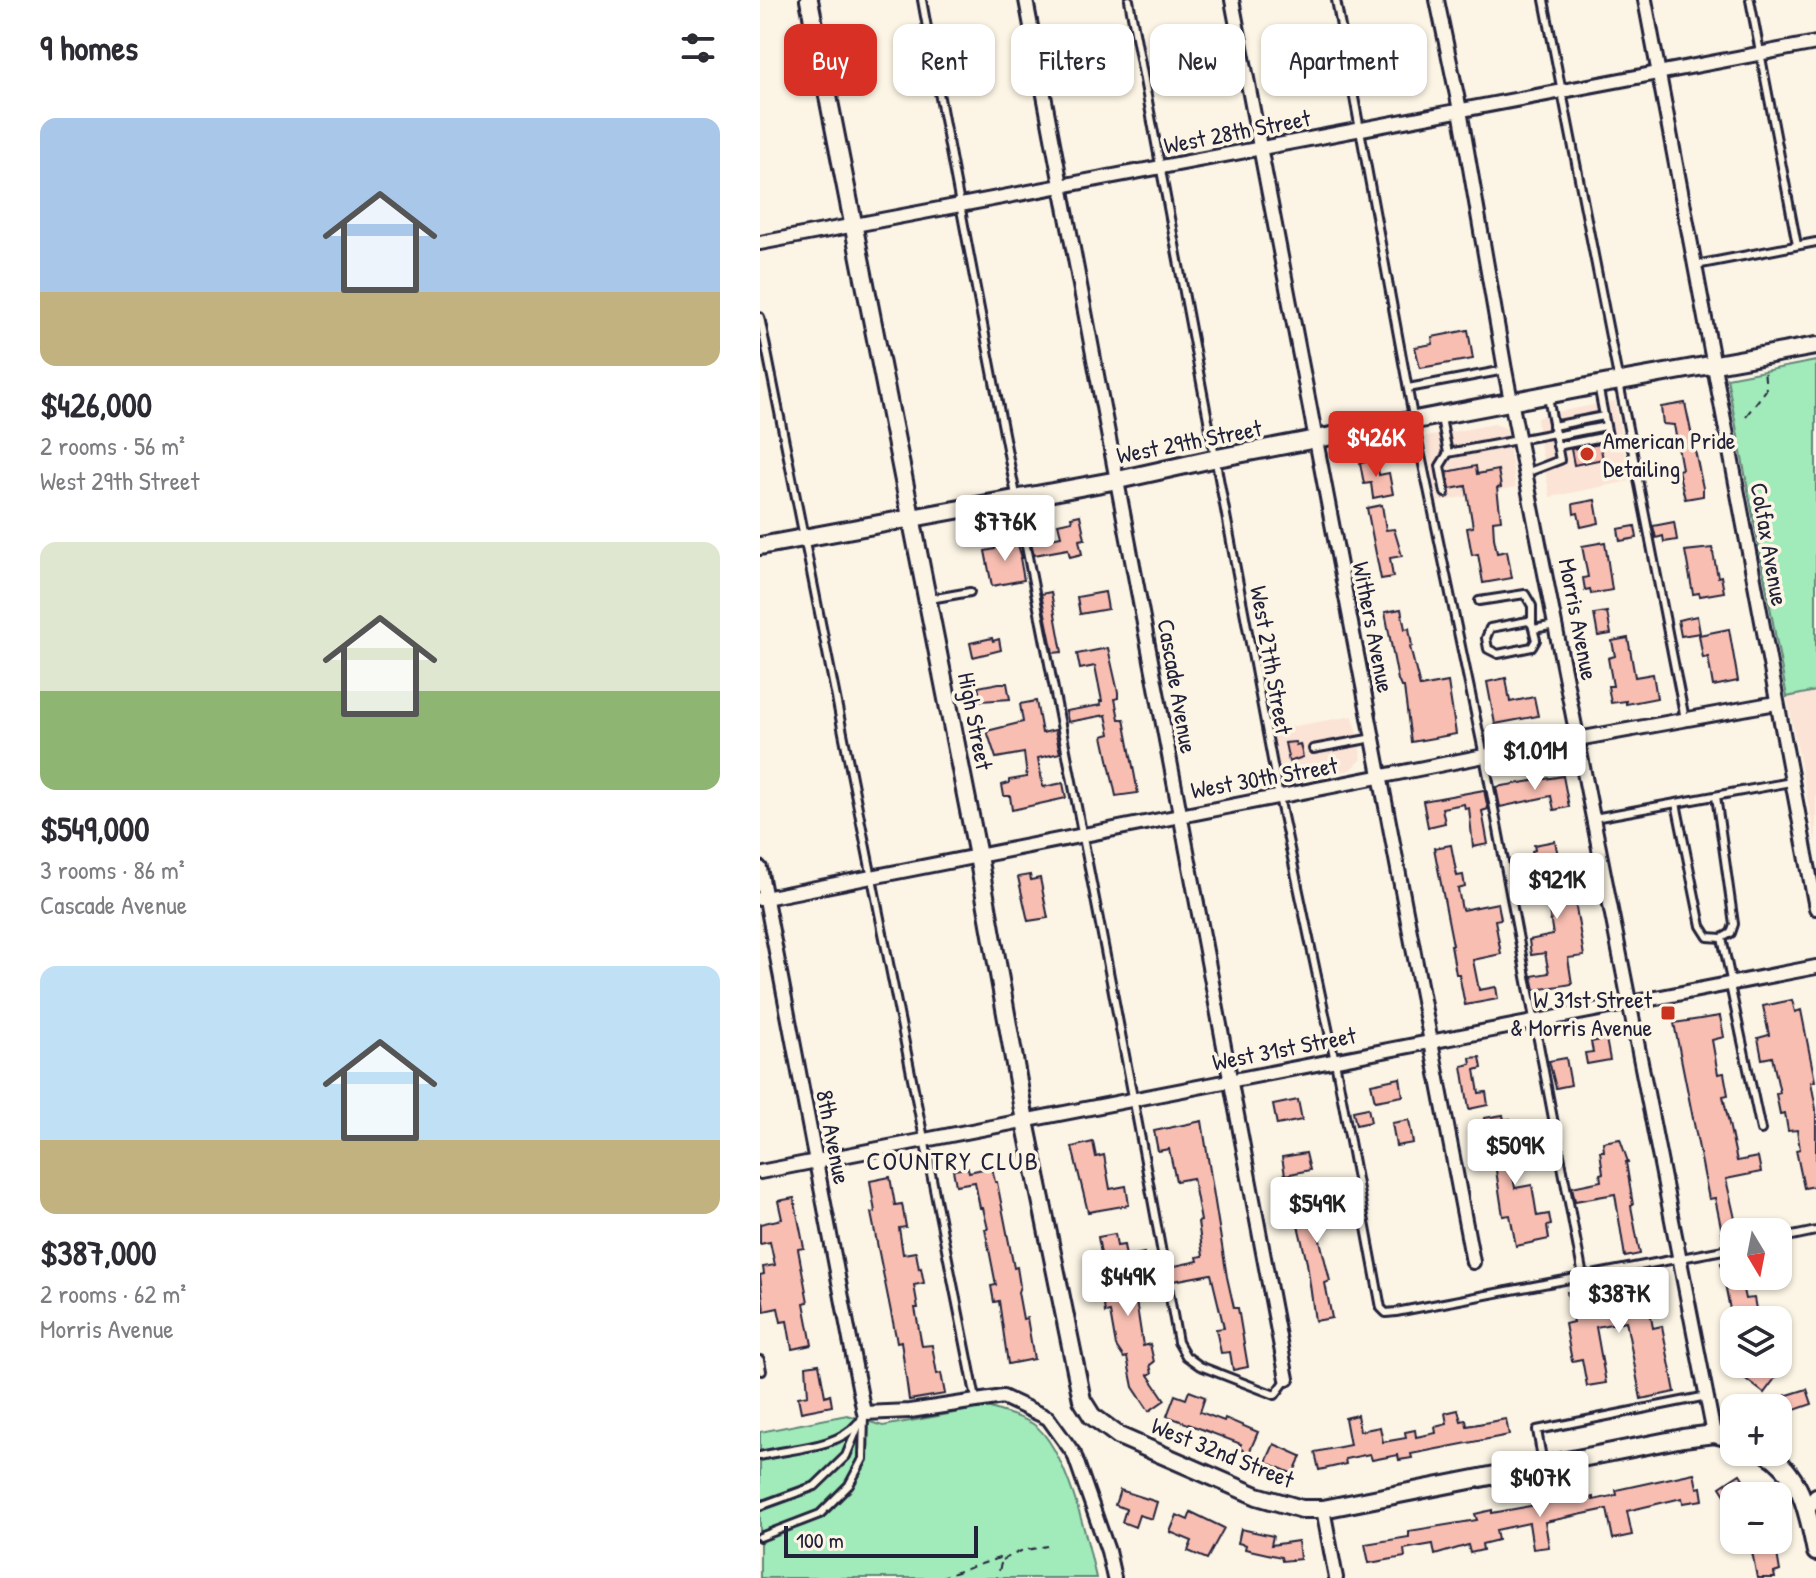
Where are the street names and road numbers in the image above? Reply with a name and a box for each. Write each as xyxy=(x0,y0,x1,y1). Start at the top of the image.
street label: West 28th Street xyxy=(1161,101,1314,161)
street label: West 29th Street xyxy=(1114,411,1265,471)
street label: Colfax Avenue xyxy=(1743,480,1797,608)
street label: Morris Avenue xyxy=(1552,555,1607,683)
street label: Withers Avenue xyxy=(1346,559,1402,696)
street label: West 27th Street xyxy=(1243,583,1301,737)
street label: Cascade Avenue xyxy=(1150,616,1206,756)
street label: High Street xyxy=(951,669,1001,773)
street label: West 30th Street xyxy=(1188,748,1341,806)
street label: West 31st Street xyxy=(1209,1018,1359,1078)
street label: 8th Avenue xyxy=(809,1087,859,1187)
street label: West 32nd Street xyxy=(1147,1409,1300,1495)

